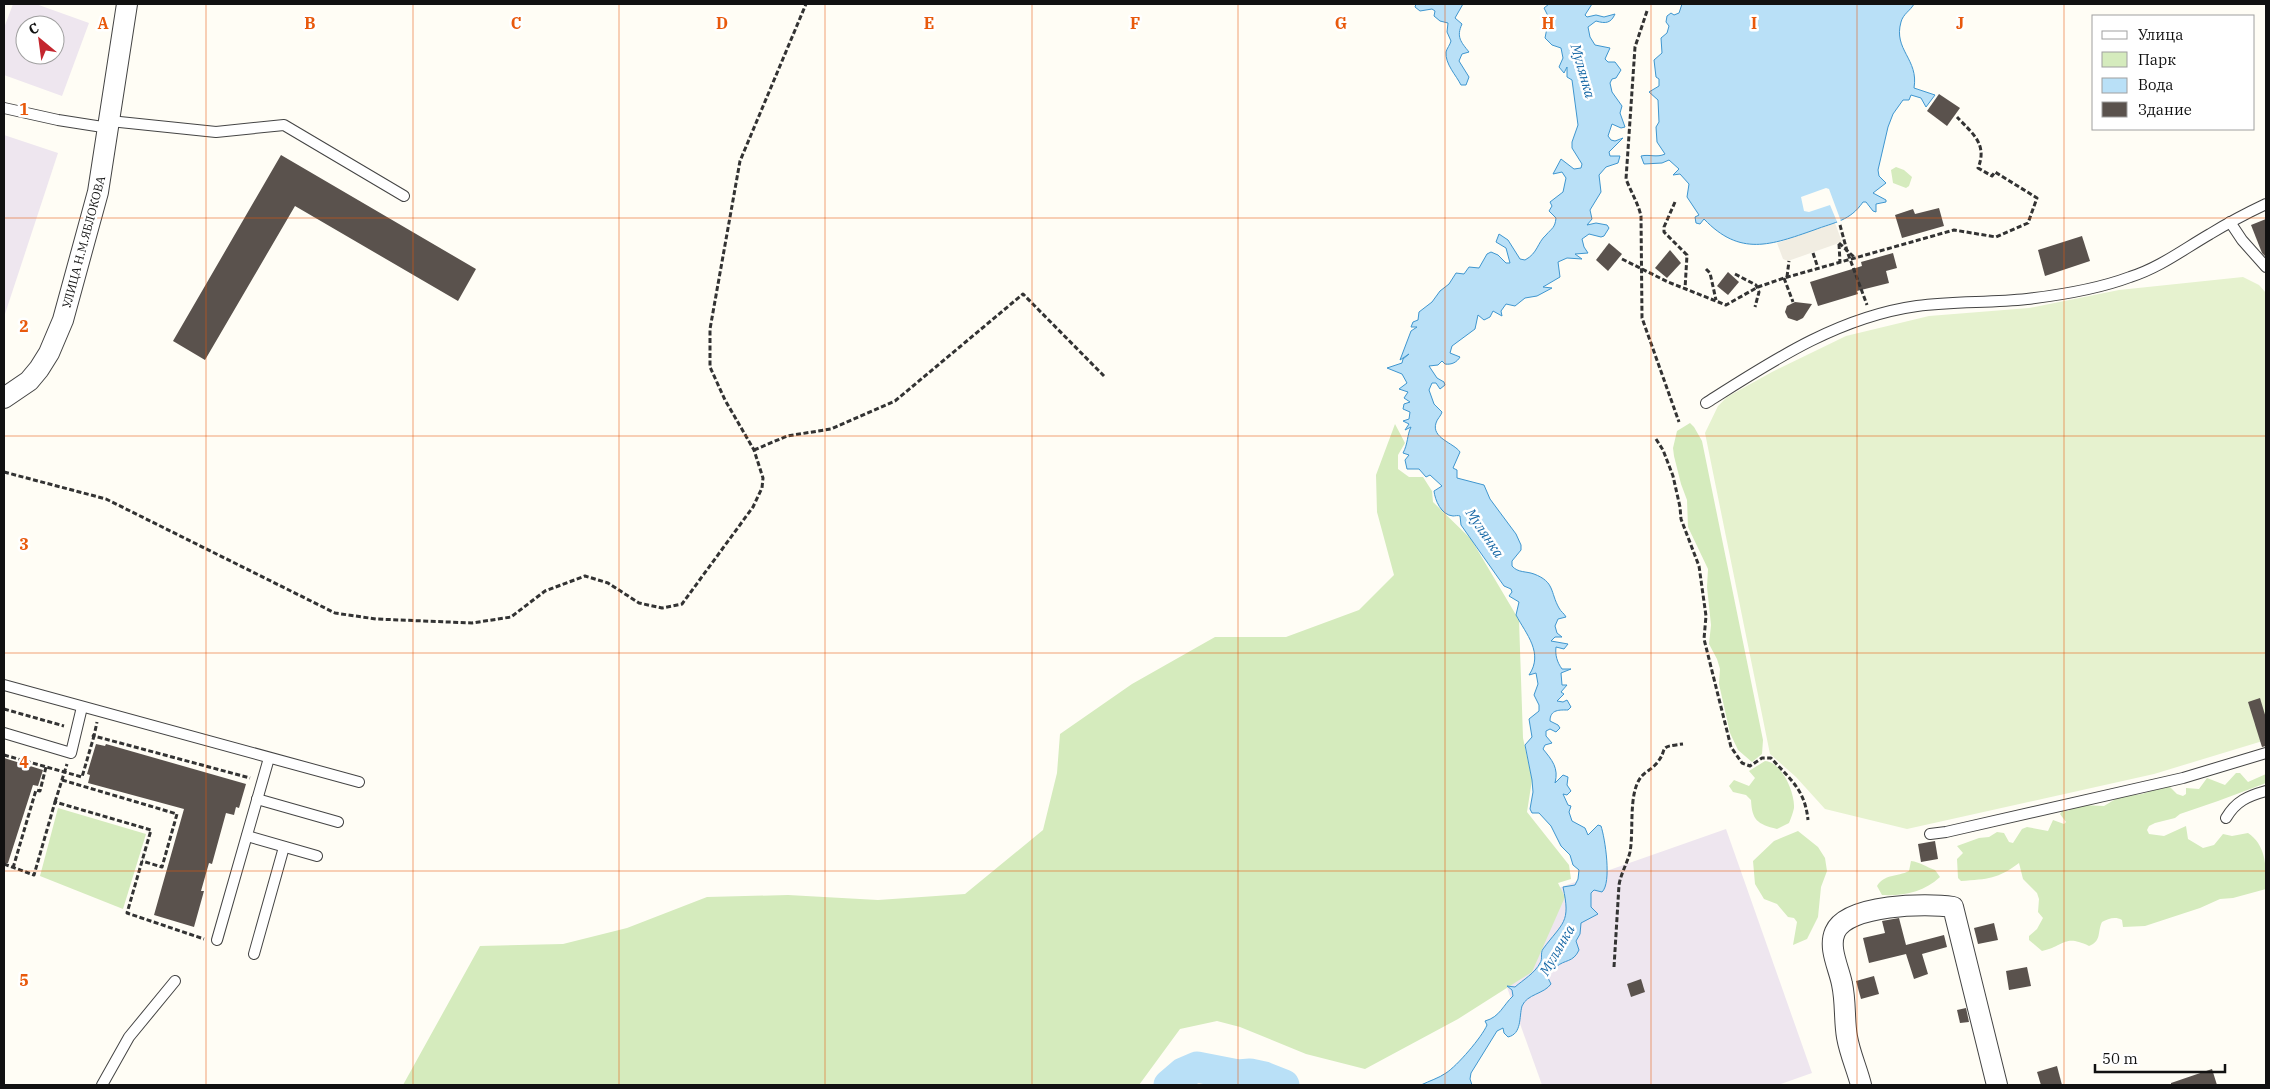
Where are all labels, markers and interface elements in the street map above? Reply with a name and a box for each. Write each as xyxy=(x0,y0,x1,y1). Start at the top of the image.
text: A xyxy=(97,13,109,33)
text: B xyxy=(304,13,316,33)
text: C xyxy=(511,13,521,33)
text: D xyxy=(716,13,728,33)
text: E xyxy=(924,13,934,33)
text: F xyxy=(1130,13,1140,33)
text: G xyxy=(1335,13,1347,33)
text: H xyxy=(1542,13,1555,33)
text: I xyxy=(1751,13,1757,33)
text: J xyxy=(1956,13,1964,33)
north arrow xyxy=(15,15,65,65)
legend xyxy=(2092,15,2255,130)
text: С xyxy=(25,19,42,39)
text: Улица xyxy=(2138,25,2183,44)
water label: Мулянка xyxy=(1566,41,1599,100)
text: Парк xyxy=(2138,50,2176,69)
text: Вода xyxy=(2138,75,2174,94)
text: 1 xyxy=(19,99,29,119)
text: Здание xyxy=(2138,100,2192,119)
street label: УЛИЦА Н.М.ЯБЛОКОВА xyxy=(59,173,109,310)
text: 2 xyxy=(19,316,29,336)
water label: Мулянка xyxy=(1461,504,1508,561)
text: 3 xyxy=(19,534,29,554)
text: 4 xyxy=(19,752,29,772)
water label: Мулянка xyxy=(1535,921,1579,979)
text: 5 xyxy=(19,970,29,990)
scale bar xyxy=(2095,1042,2225,1074)
text: 50 m xyxy=(2102,1049,2138,1068)

